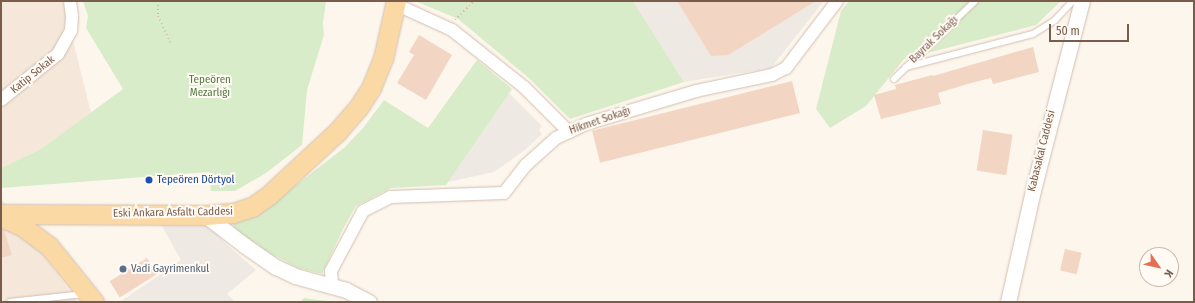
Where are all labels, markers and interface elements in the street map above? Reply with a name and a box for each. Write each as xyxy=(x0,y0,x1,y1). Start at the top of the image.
street label: Bayrak Sokağı xyxy=(907,14,961,66)
scale bar xyxy=(1051,16,1131,42)
text: 50 m xyxy=(1056,24,1080,38)
street label: Katip Sokak xyxy=(8,53,58,97)
park label: Tepeören Mezarlığı xyxy=(189,74,231,100)
street label: Hikmet Sokağı xyxy=(568,104,632,138)
street label: Kabasakal Caddesi xyxy=(1025,109,1059,193)
place label: Tepeören Dörtyol xyxy=(157,173,234,187)
marker: Tepeören Dörtyol xyxy=(144,175,154,185)
street label: Eski Ankara Asfaltı Caddesi xyxy=(113,205,233,221)
north arrow xyxy=(1139,247,1179,287)
place label: Vadi Gayrimenkul xyxy=(131,262,209,276)
marker: Vadi Gayrimenkul xyxy=(118,264,128,274)
text: K xyxy=(1161,267,1176,280)

